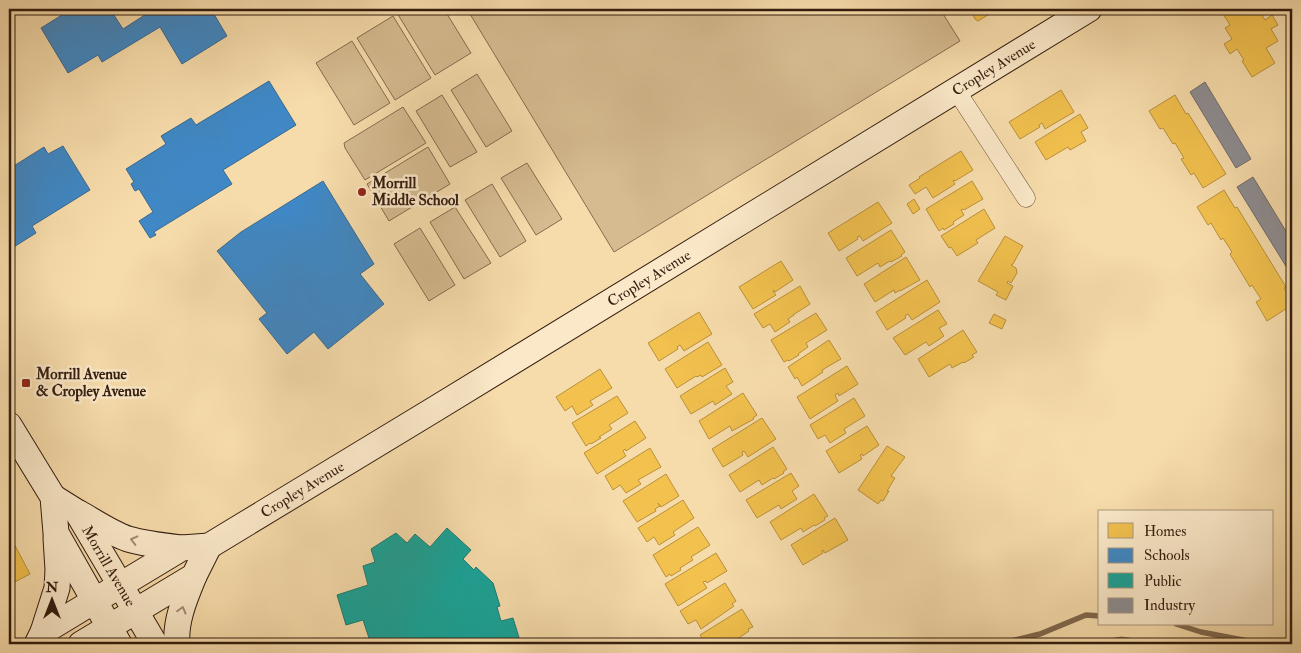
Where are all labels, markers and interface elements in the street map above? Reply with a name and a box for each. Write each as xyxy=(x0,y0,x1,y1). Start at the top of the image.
street label: Cropley Avenue xyxy=(949,35,1039,101)
place label: Morrill Middle School xyxy=(371,174,459,210)
marker: Morrill Middle School xyxy=(356,186,368,198)
street label: Cropley Avenue xyxy=(604,246,694,311)
place label: Morrill Avenue & Cropley Avenue xyxy=(35,365,147,402)
marker: Morrill Avenue & Cropley Avenue xyxy=(20,377,32,389)
street label: Cropley Avenue xyxy=(257,457,348,522)
legend xyxy=(1098,510,1274,626)
street label: Morrill Avenue xyxy=(77,522,140,610)
text: Homes xyxy=(1144,522,1186,541)
one-way arrow xyxy=(130,535,138,546)
text: Schools xyxy=(1144,546,1190,565)
text: Public xyxy=(1144,572,1182,591)
north arrow xyxy=(28,576,78,626)
text: N xyxy=(45,579,59,596)
text: Industry xyxy=(1144,596,1195,615)
one-way arrow xyxy=(176,605,187,614)

